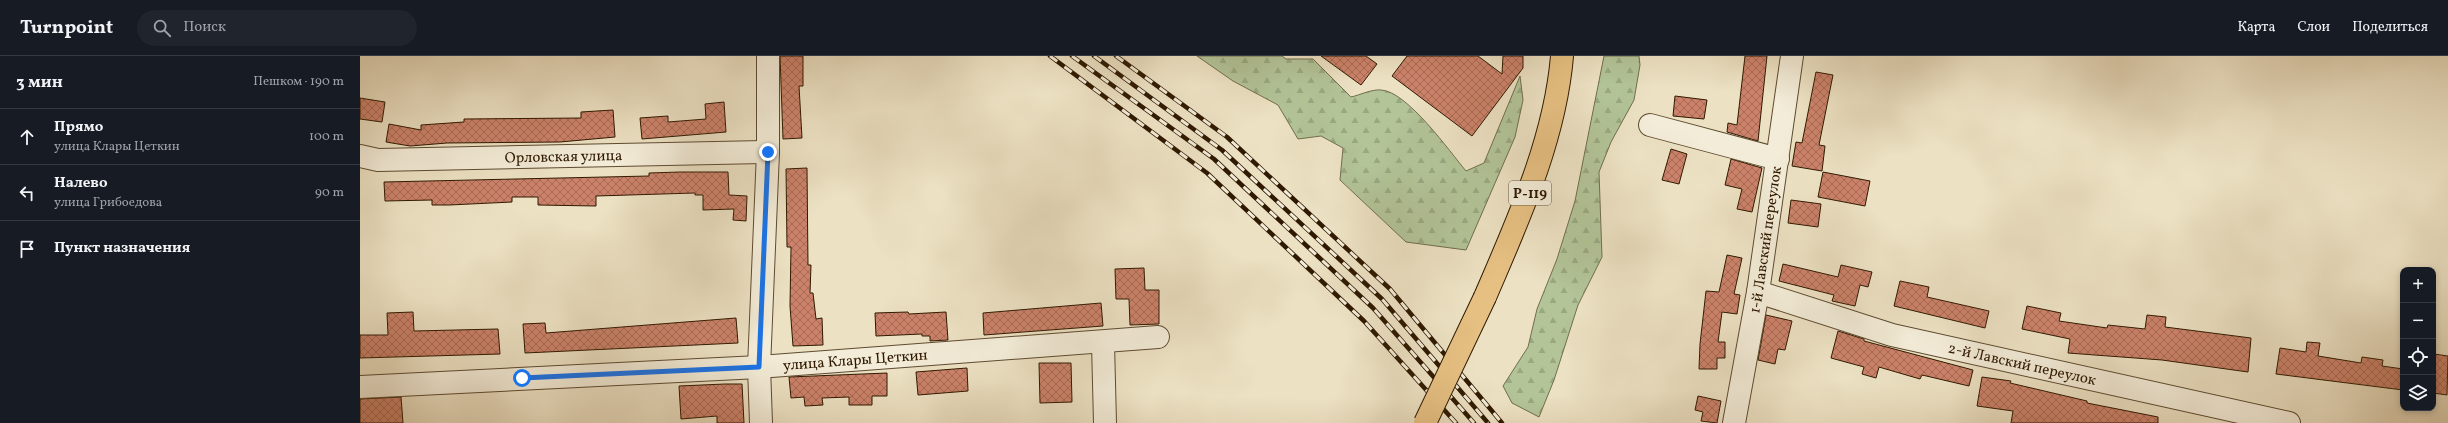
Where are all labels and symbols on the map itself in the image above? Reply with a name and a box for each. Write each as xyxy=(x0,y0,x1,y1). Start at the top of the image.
route end xyxy=(759,143,777,161)
street label: Орловская улица xyxy=(504,146,623,169)
street label: 1-й Лавский переулок xyxy=(1745,165,1788,315)
road number: Р-119 xyxy=(1509,181,1551,205)
street label: 2-й Лавский переулок xyxy=(1946,339,2098,392)
street label: улица Клары Цеткин xyxy=(782,345,928,377)
route start xyxy=(513,369,531,387)

